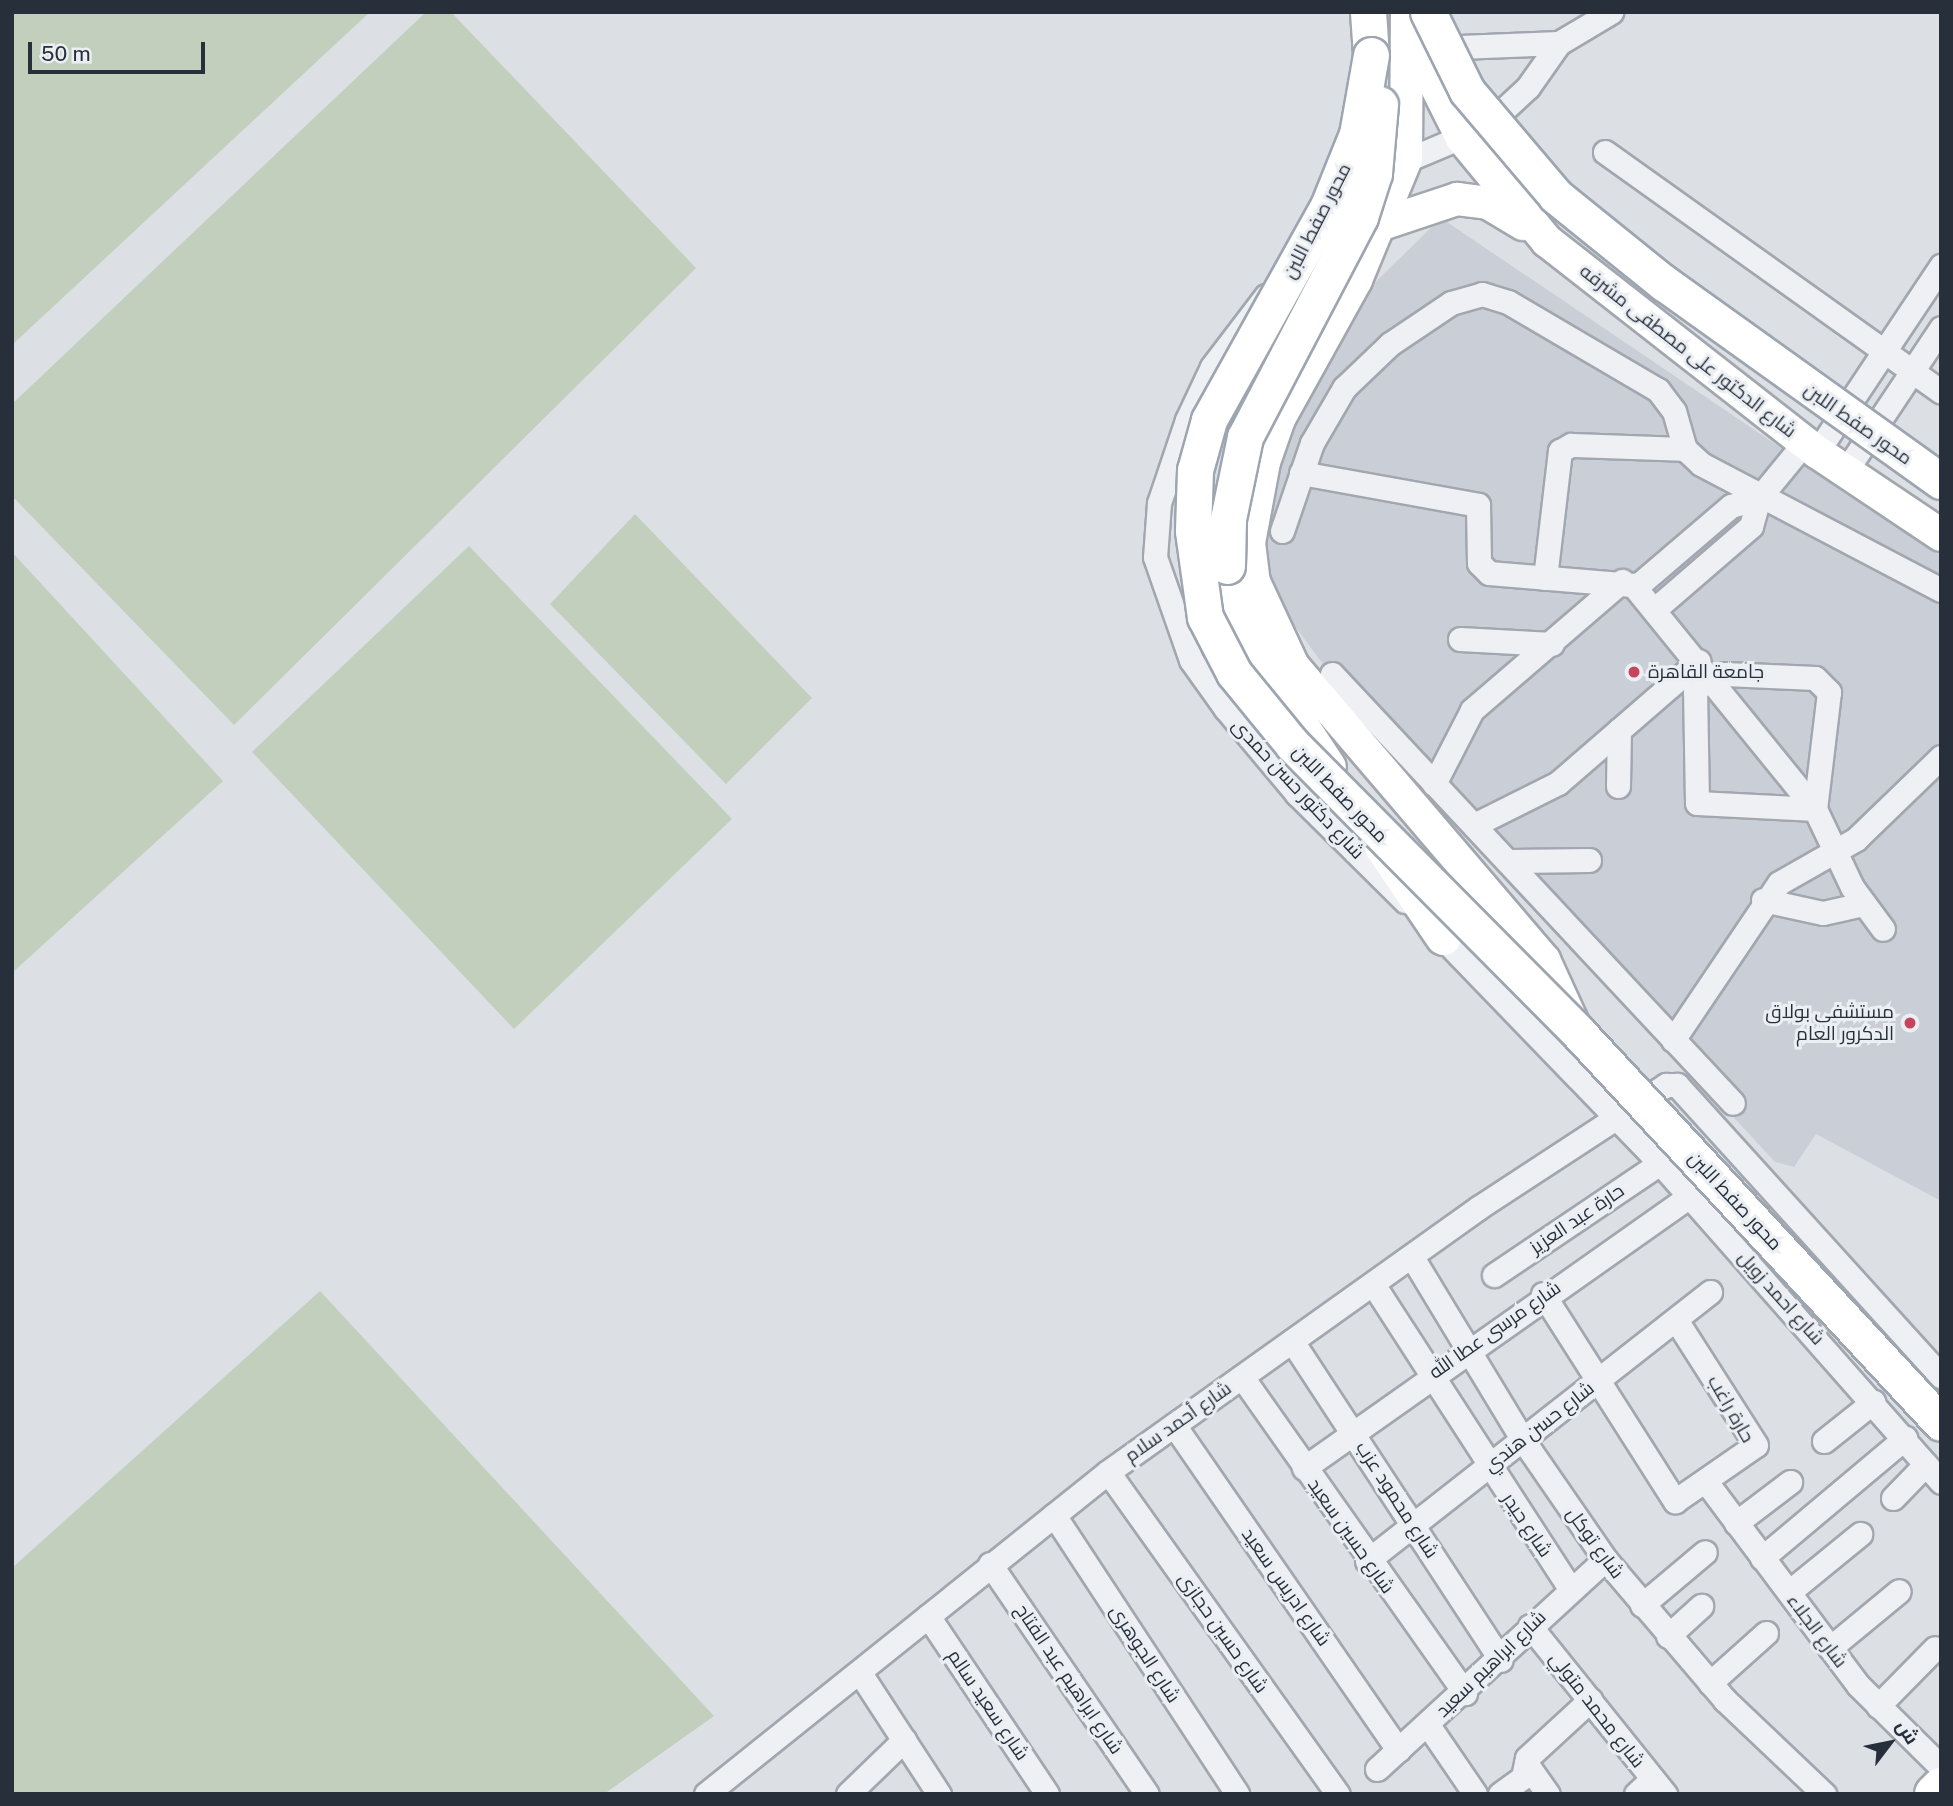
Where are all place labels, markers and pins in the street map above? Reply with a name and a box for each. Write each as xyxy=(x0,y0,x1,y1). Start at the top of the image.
place label: جامعة القاهرة xyxy=(1648,661,1764,683)
marker: جامعة القاهرة xyxy=(1626,664,1642,680)
place label: مستشفى بولاق الدكرور العام xyxy=(1765,1001,1894,1045)
marker: مستشفى بولاق الدكرور العام xyxy=(1900,1013,1920,1033)

